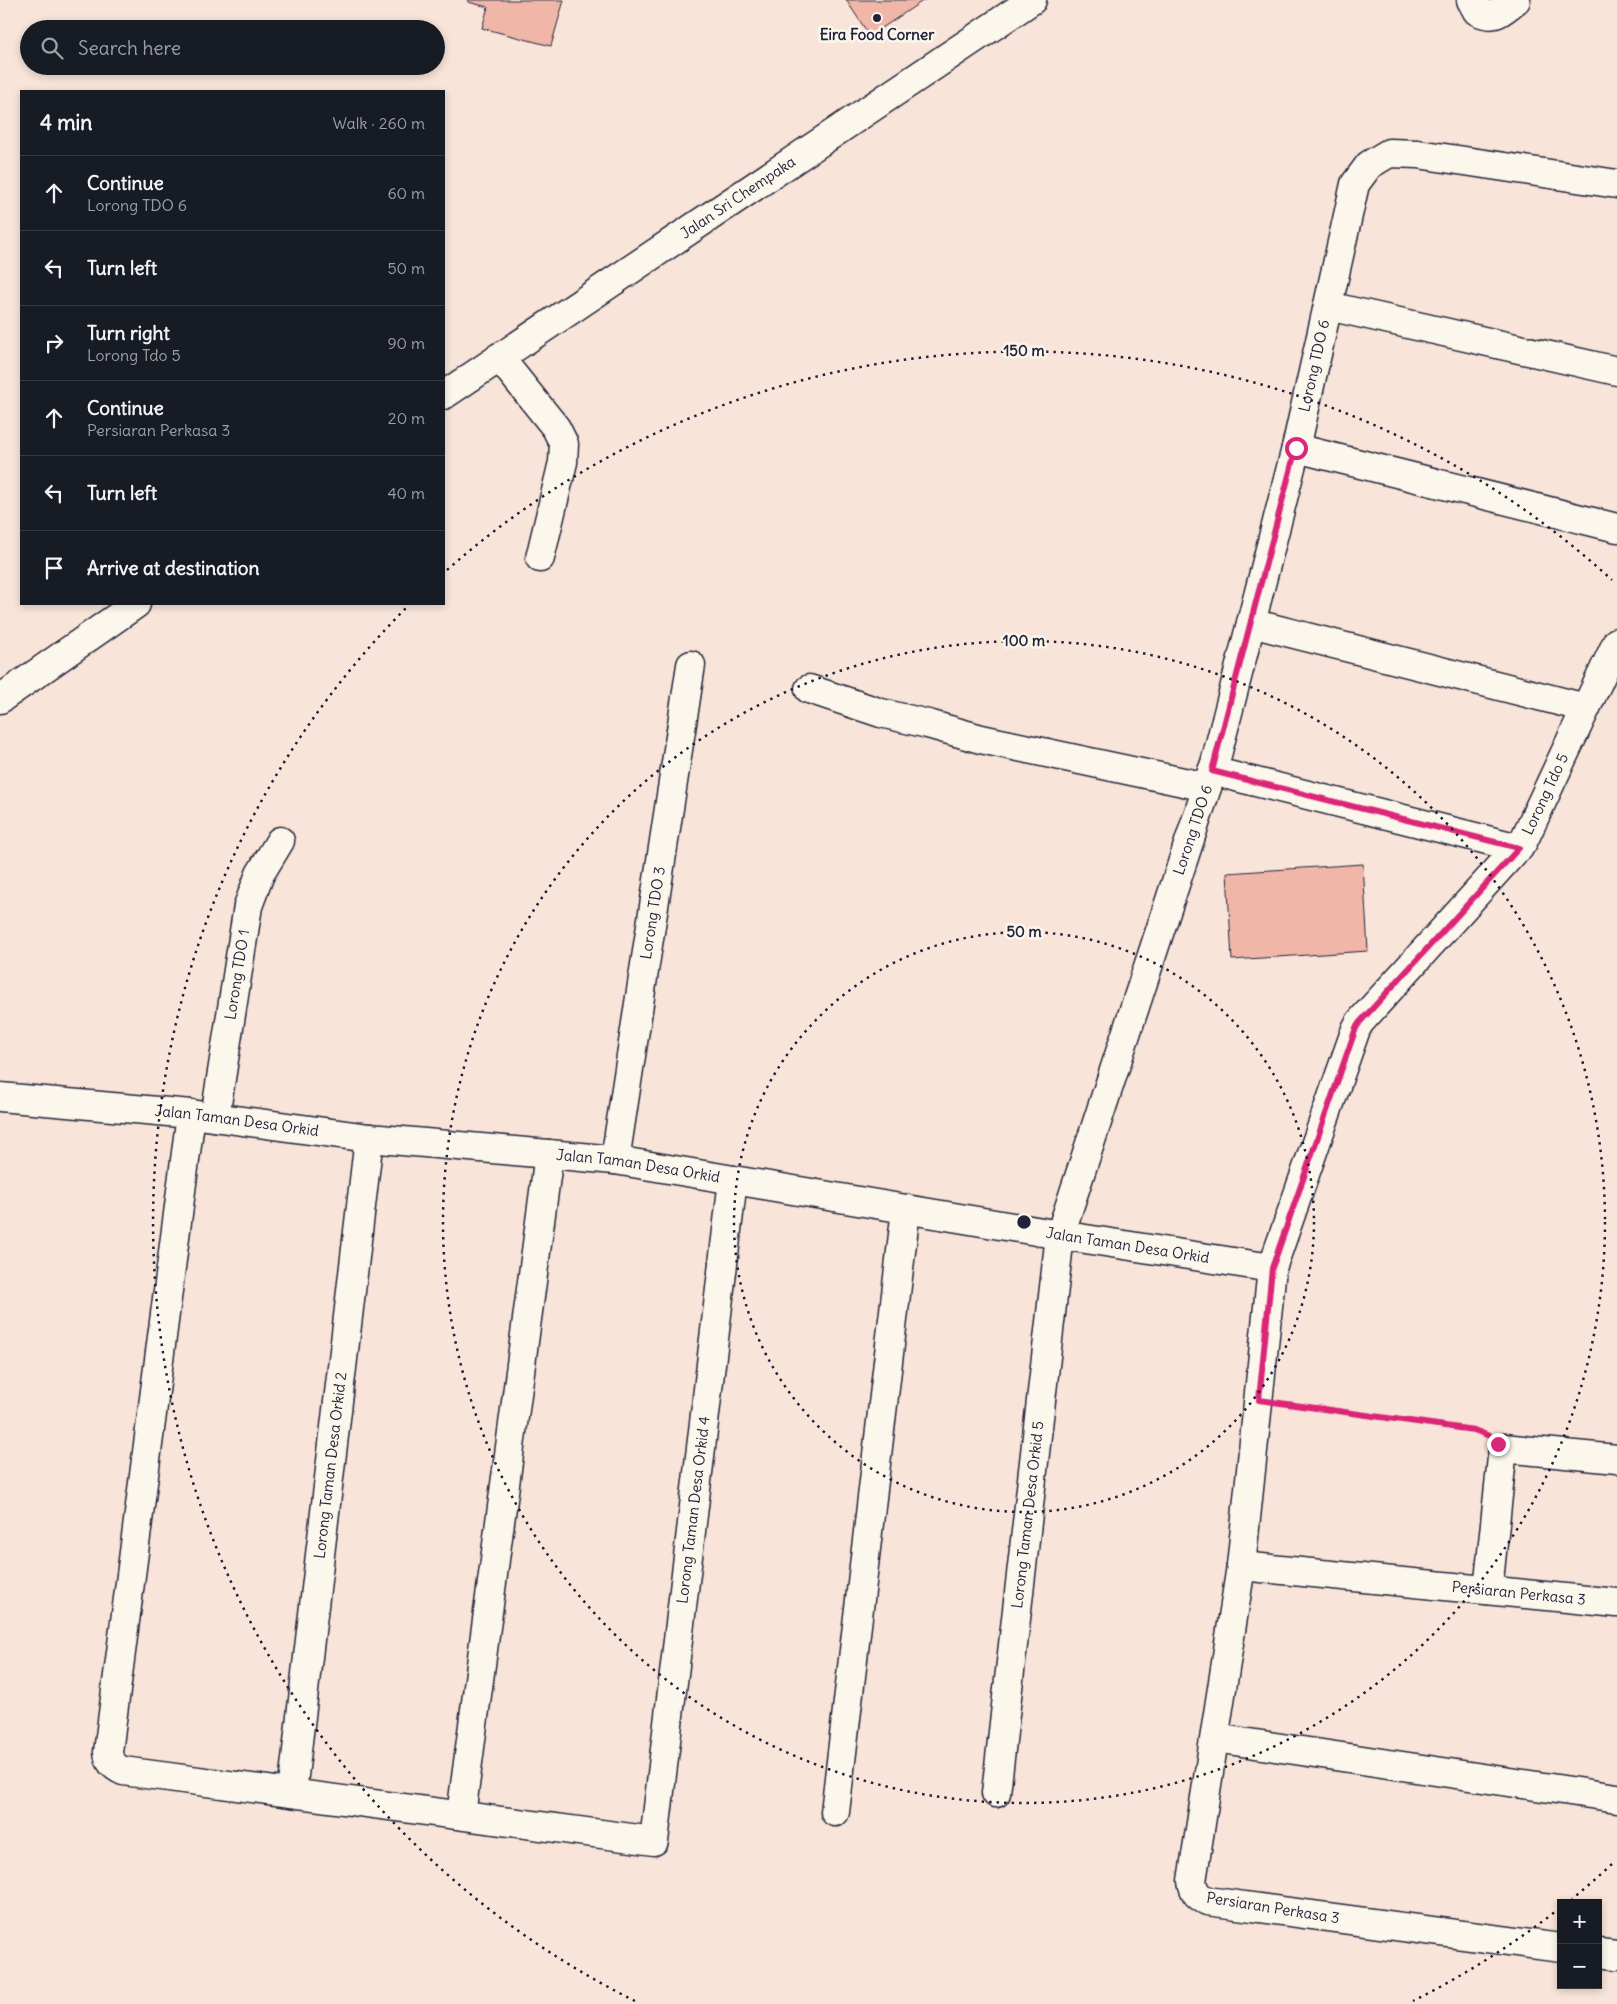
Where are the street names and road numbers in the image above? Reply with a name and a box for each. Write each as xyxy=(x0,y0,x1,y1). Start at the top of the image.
street label: Jalan Sri Chempaka xyxy=(676,151,799,243)
street label: Lorong TDO 6 xyxy=(1294,318,1333,413)
street label: Lorong Tdo 5 xyxy=(1518,750,1572,838)
street label: Lorong TDO 6 xyxy=(1169,782,1216,877)
street label: Lorong TDO 3 xyxy=(636,865,669,961)
street label: Lorong TDO 1 xyxy=(220,928,253,1021)
street label: Jalan Taman Desa Orkid xyxy=(154,1101,320,1140)
street label: Jalan Taman Desa Orkid xyxy=(555,1145,722,1187)
street label: Jalan Taman Desa Orkid xyxy=(1044,1223,1211,1267)
street label: Lorong Taman Desa Orkid 2 xyxy=(310,1371,350,1560)
street label: Lorong Taman Desa Orkid 4 xyxy=(672,1415,714,1605)
street label: Lorong Taman Desa Orkid 5 xyxy=(1007,1420,1048,1609)
street label: Persiaran Perkasa 3 xyxy=(1451,1577,1587,1609)
street label: Persiaran Perkasa 3 xyxy=(1205,1888,1341,1927)

